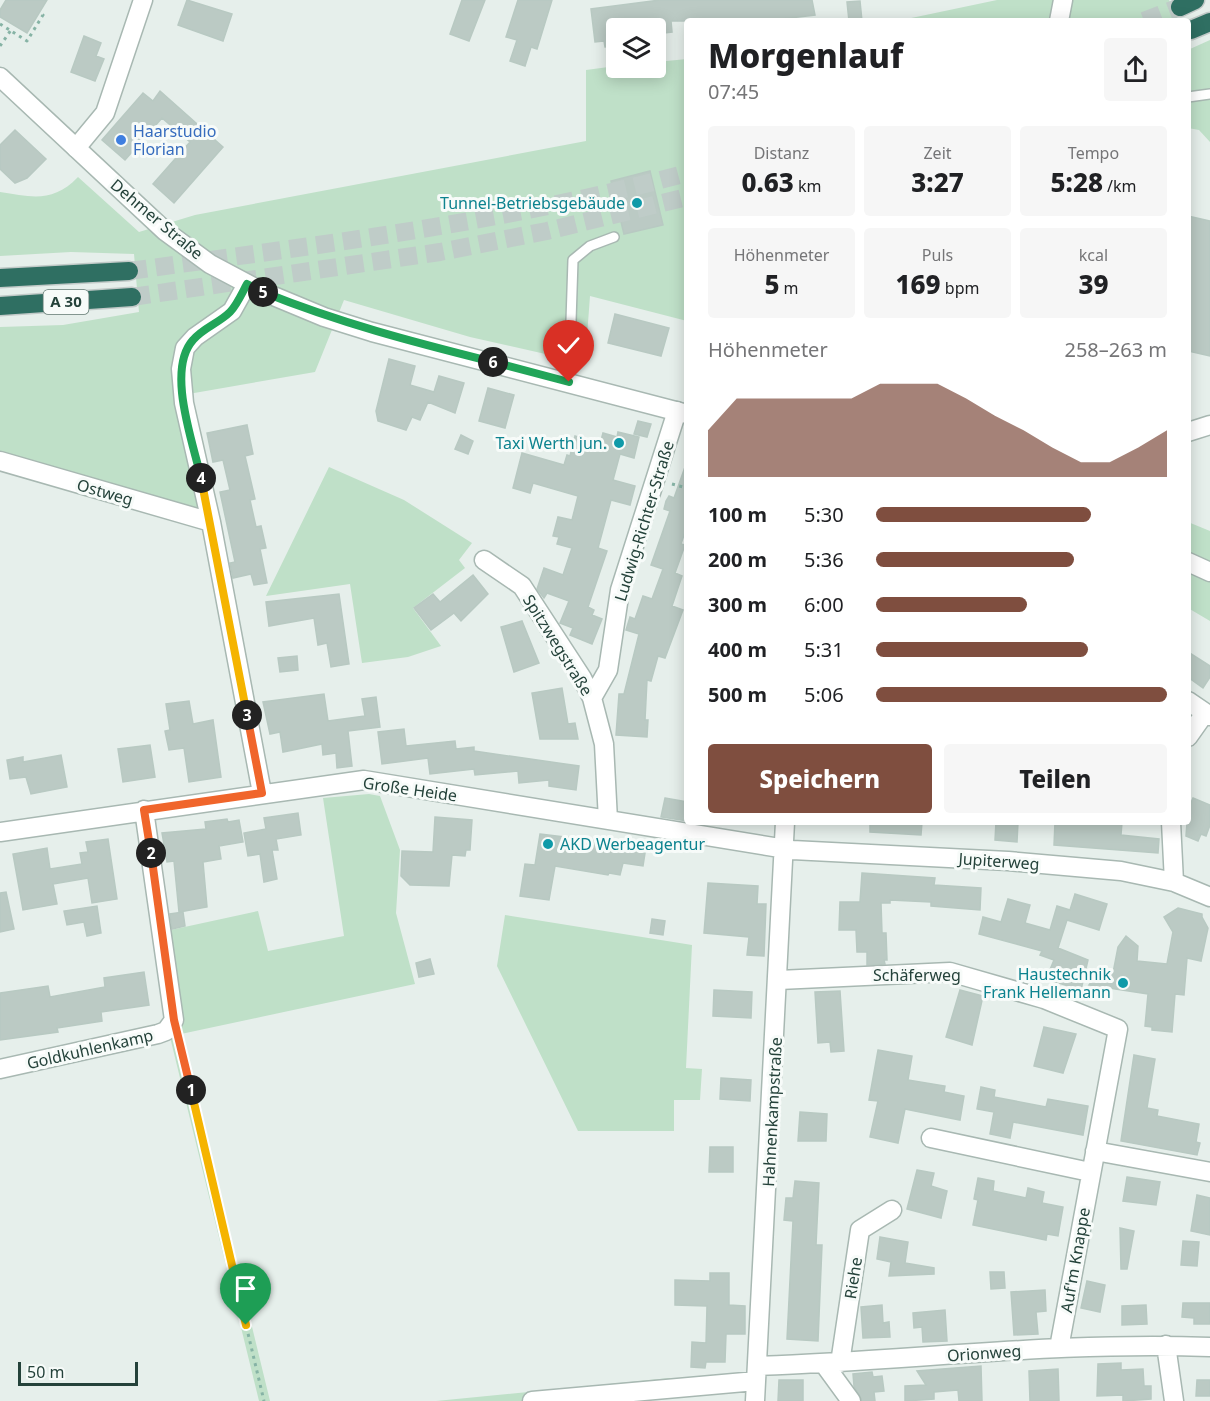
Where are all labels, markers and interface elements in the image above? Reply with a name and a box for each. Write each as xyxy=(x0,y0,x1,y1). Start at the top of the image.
map controls xyxy=(606,18,666,78)
button: layers xyxy=(606,18,666,78)
text: Morgenlauf xyxy=(708,33,903,78)
button: share xyxy=(1104,38,1167,101)
text: 07:45 xyxy=(708,78,759,105)
place label: Haarstudio Florian xyxy=(133,120,216,160)
marker: Haarstudio Florian xyxy=(114,133,128,147)
text: Distanz xyxy=(754,142,809,164)
text: Zeit xyxy=(923,142,952,164)
text: Tempo xyxy=(1068,142,1119,164)
text: 0.63 xyxy=(741,164,794,200)
text: 3:27 xyxy=(911,164,964,200)
text: 5:28 xyxy=(1050,164,1103,200)
street label: Dehmer Straße xyxy=(106,174,208,264)
text: km xyxy=(794,175,822,197)
text: /km xyxy=(1103,175,1137,197)
place label: Tunnel-Betriebsgebäude xyxy=(440,192,625,214)
marker: Tunnel-Betriebsgebäude xyxy=(630,196,644,210)
text: Höhenmeter xyxy=(734,244,829,266)
text: Puls xyxy=(922,244,953,266)
text: kcal xyxy=(1079,244,1108,266)
text: 5 xyxy=(764,266,779,302)
text: 169 xyxy=(896,266,941,302)
text: 39 xyxy=(1078,266,1109,302)
pin: 5 xyxy=(248,277,278,307)
text: m xyxy=(779,277,799,299)
text: bpm xyxy=(941,277,979,299)
text: 5 xyxy=(258,281,268,303)
road number: A 30 xyxy=(44,290,88,314)
pin xyxy=(543,320,594,382)
icon: check xyxy=(552,329,585,362)
text: Höhenmeter xyxy=(708,336,828,363)
text: 258–263 m xyxy=(1064,336,1167,363)
pin: 6 xyxy=(478,347,508,377)
text: 6 xyxy=(488,351,498,373)
place label: Taxi Werth jun. xyxy=(495,432,607,454)
marker: Taxi Werth jun. xyxy=(612,436,626,450)
street label: Ludwig-Richter-Straße xyxy=(609,438,679,604)
pin: 4 xyxy=(186,463,216,493)
text: 4 xyxy=(196,467,206,489)
street label: Ostweg xyxy=(74,474,136,510)
text: 100 m xyxy=(708,501,767,528)
text: 5:30 xyxy=(804,501,844,528)
text: 200 m xyxy=(708,546,767,573)
text: 5:36 xyxy=(804,546,844,573)
street label: Spitzwegstraße xyxy=(518,590,598,700)
text: 300 m xyxy=(708,591,767,618)
text: 6:00 xyxy=(804,591,844,618)
text: 400 m xyxy=(708,636,767,663)
text: 5:31 xyxy=(804,636,844,663)
text: 500 m xyxy=(708,681,767,708)
text: 5:06 xyxy=(804,681,844,708)
pin: 3 xyxy=(232,700,262,730)
text: 3 xyxy=(242,704,252,726)
button: Speichern xyxy=(708,744,932,813)
button: Teilen xyxy=(944,744,1167,813)
street label: Große Heide xyxy=(362,772,458,806)
place label: AKD Werbeagentur xyxy=(560,833,705,855)
marker: AKD Werbeagentur xyxy=(541,837,555,851)
pin: 2 xyxy=(136,838,166,868)
text: 2 xyxy=(146,842,156,864)
street label: Jupiterweg xyxy=(956,847,1040,875)
place label: Haustechnik Frank Hellemann xyxy=(983,963,1111,1003)
street label: Schäferweg xyxy=(873,964,961,986)
marker: Haustechnik Frank Hellemann xyxy=(1116,976,1130,990)
street label: Goldkuhlenkamp xyxy=(25,1024,155,1074)
street label: Hahnenkampstraße xyxy=(757,1037,787,1187)
pin: 1 xyxy=(176,1075,206,1105)
text: 1 xyxy=(186,1079,196,1101)
street label: Auf'm Knappe xyxy=(1055,1206,1095,1314)
street label: Riehe xyxy=(839,1256,867,1300)
pin xyxy=(220,1263,271,1325)
icon: arrive xyxy=(229,1272,262,1305)
street label: Orionweg xyxy=(946,1339,1022,1367)
scale bar xyxy=(18,1359,138,1386)
text: 50 m xyxy=(27,1361,64,1383)

